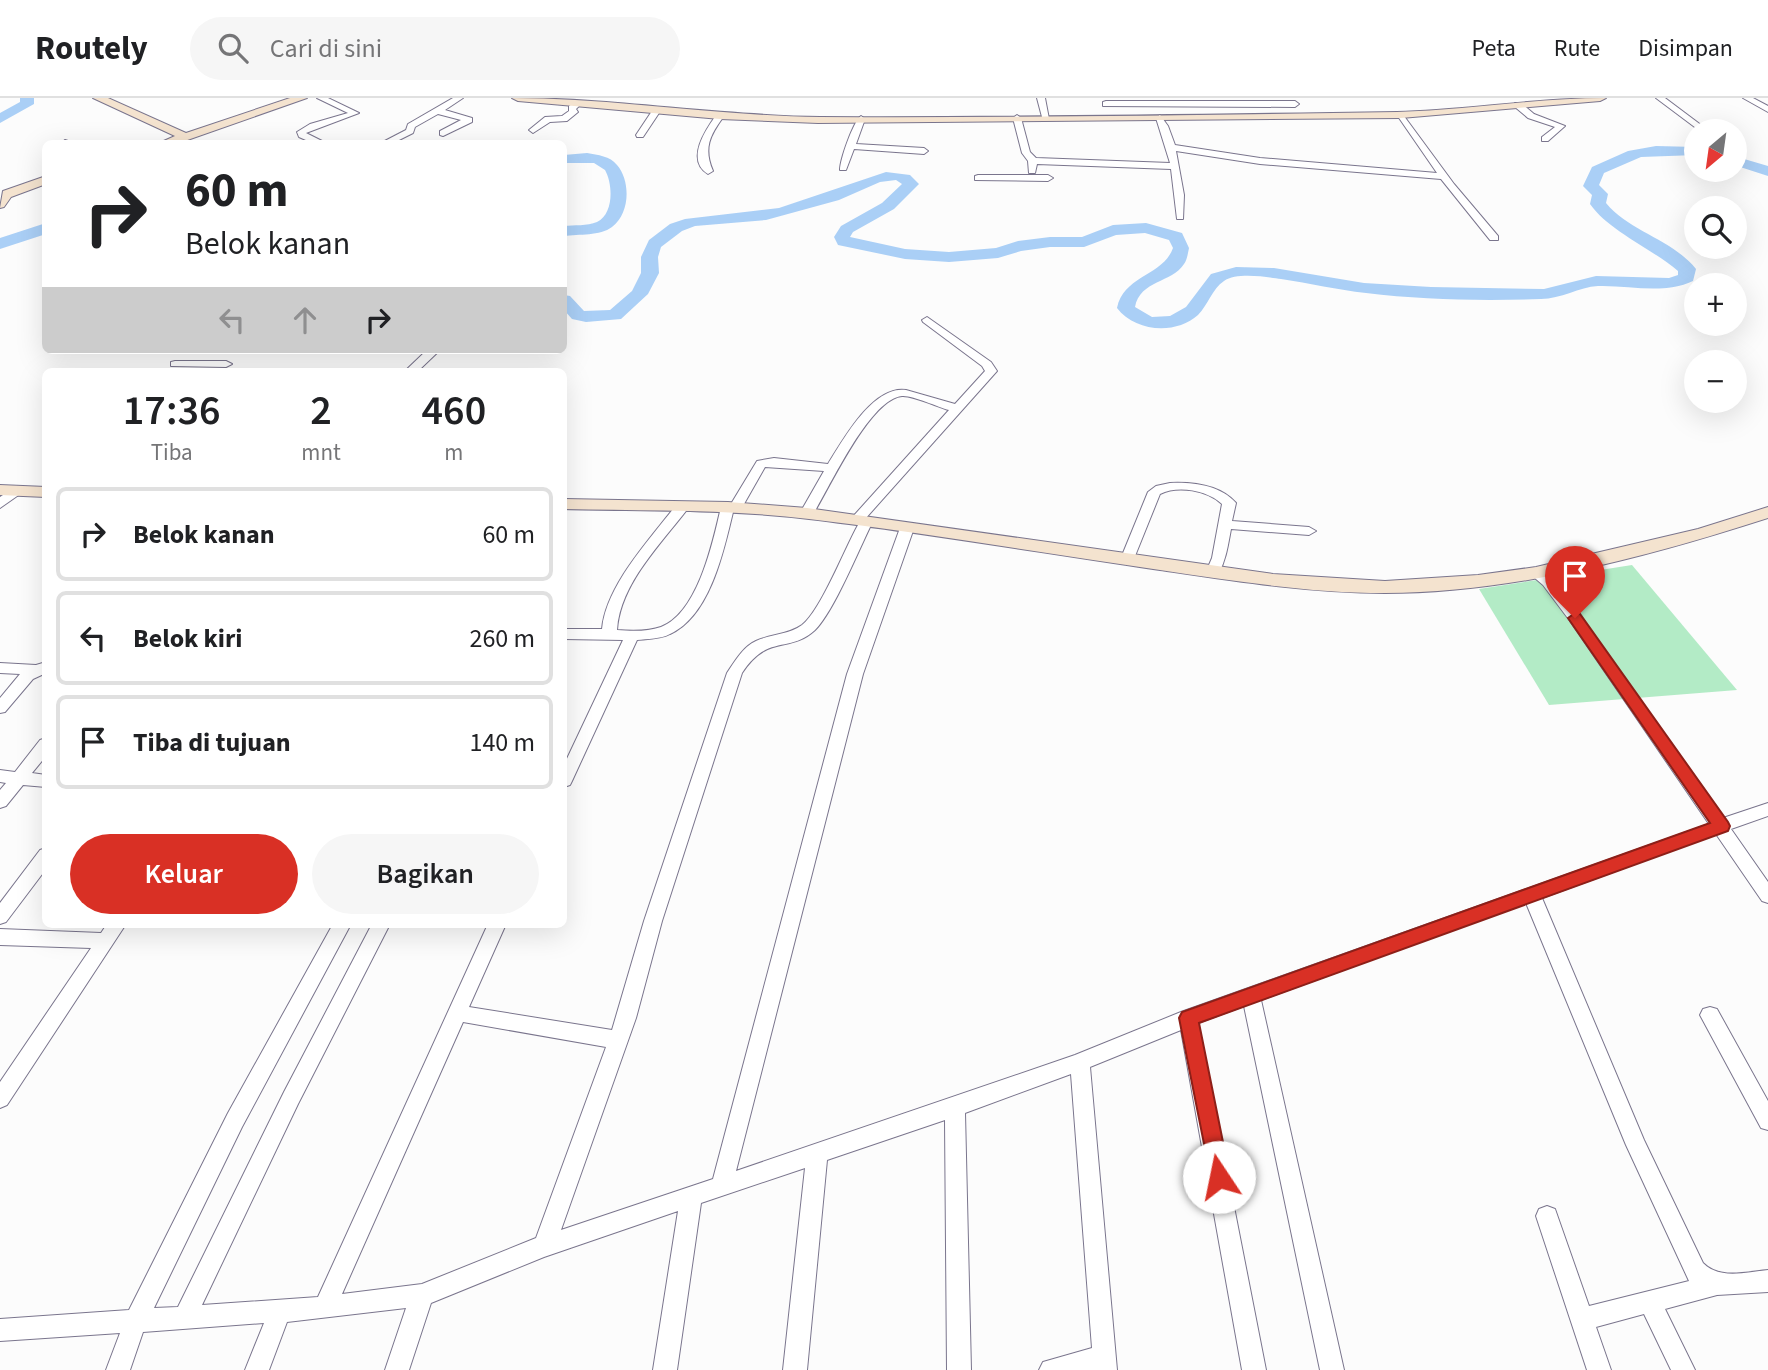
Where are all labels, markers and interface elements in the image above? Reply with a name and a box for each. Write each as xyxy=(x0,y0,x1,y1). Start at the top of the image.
search box xyxy=(190,17,680,80)
text: Routely xyxy=(35,25,148,72)
icon: search xyxy=(214,29,252,67)
text: Cari di sini xyxy=(270,30,382,67)
text: Peta xyxy=(1471,31,1516,66)
text: Rute xyxy=(1554,31,1600,66)
text: Disimpan xyxy=(1638,31,1733,66)
north arrow xyxy=(1684,119,1746,182)
map controls xyxy=(1684,119,1747,413)
text: 60 m xyxy=(185,156,289,226)
icon: right xyxy=(70,168,161,259)
button: search xyxy=(1684,196,1747,259)
text: Belok kanan xyxy=(185,221,350,267)
button: + xyxy=(1684,273,1747,336)
icon: left xyxy=(213,301,251,339)
icon: ahead xyxy=(286,301,324,339)
icon: right xyxy=(359,301,397,339)
button: − xyxy=(1684,350,1747,413)
text: 17:36 xyxy=(123,381,221,441)
text: 2 xyxy=(310,381,332,441)
text: 460 xyxy=(422,381,486,441)
text: Tiba xyxy=(151,436,193,469)
text: mnt xyxy=(301,436,341,469)
text: m xyxy=(444,436,463,469)
icon: right xyxy=(74,515,112,553)
text: Belok kanan xyxy=(133,516,275,553)
text: 60 m xyxy=(482,516,535,553)
pin xyxy=(1545,546,1605,618)
icon: arrive xyxy=(1556,557,1594,595)
icon: left xyxy=(74,619,112,657)
text: Belok kiri xyxy=(133,620,242,657)
text: 260 m xyxy=(469,620,535,657)
icon: arrive xyxy=(74,723,112,761)
text: Tiba di tujuan xyxy=(133,724,291,761)
text: 140 m xyxy=(469,724,535,761)
button: Keluar xyxy=(70,834,298,914)
button: Bagikan xyxy=(312,834,539,914)
position arrow xyxy=(1182,1140,1256,1214)

